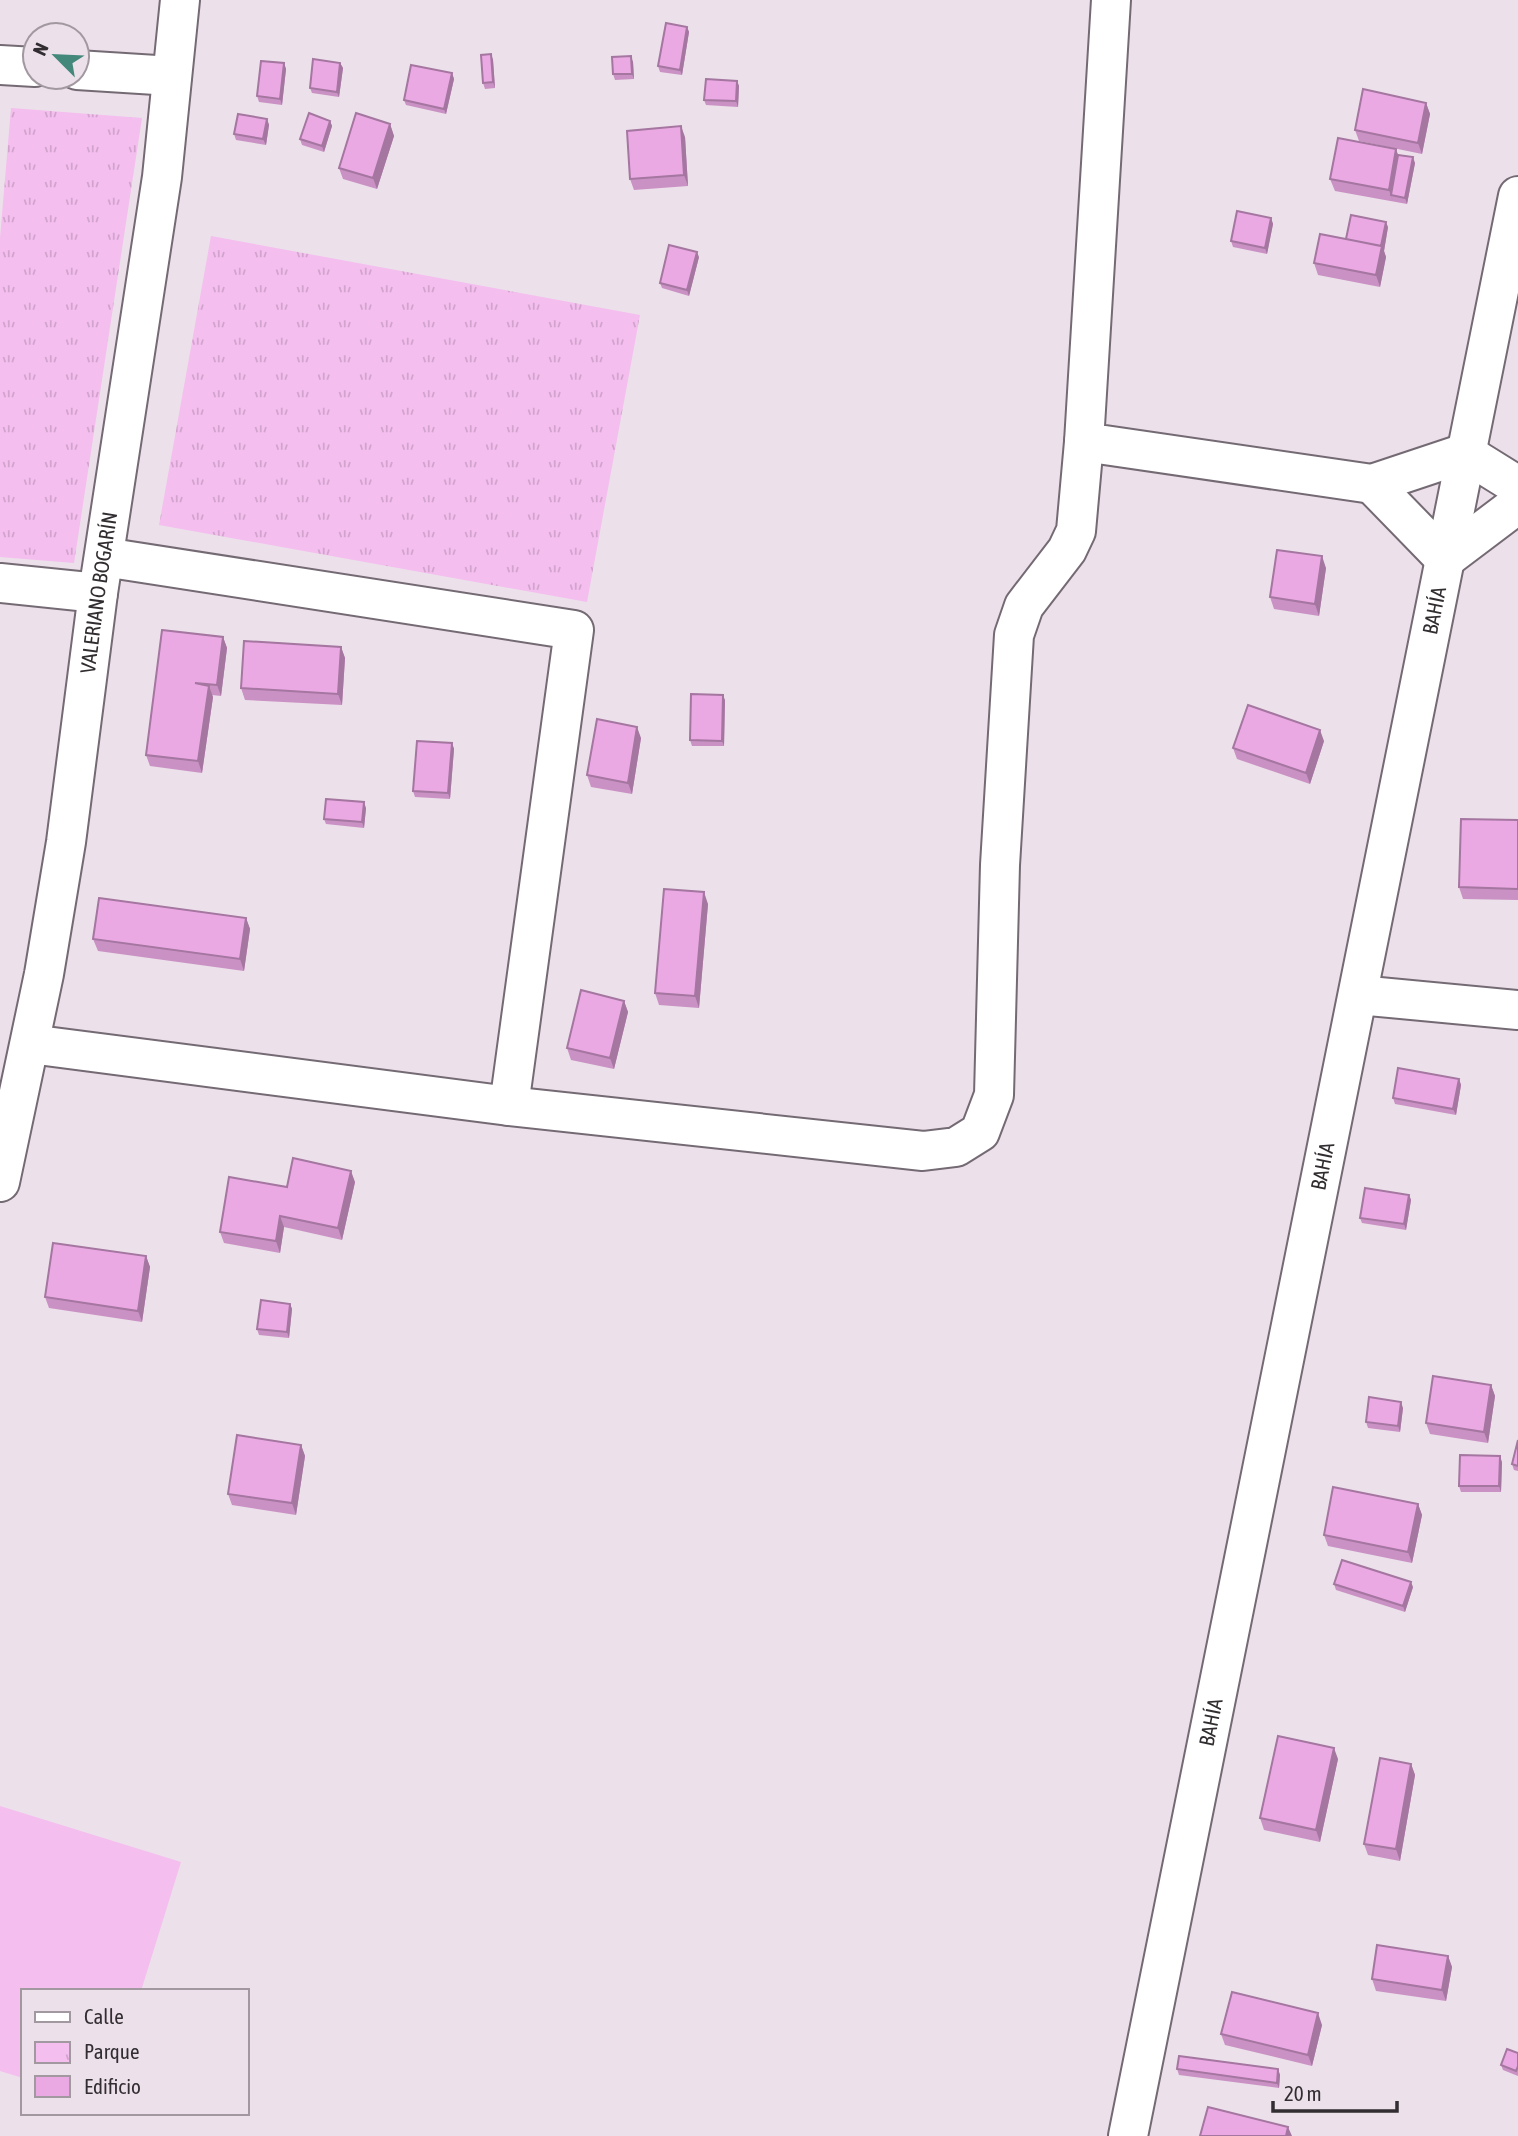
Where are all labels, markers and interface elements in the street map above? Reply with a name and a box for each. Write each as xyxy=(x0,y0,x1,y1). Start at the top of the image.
north arrow xyxy=(21,21,91,91)
text: N xyxy=(28,39,53,59)
street label: VALERIANO BOGARÍN xyxy=(75,510,121,675)
street label: BAHÍA xyxy=(1417,584,1450,636)
street label: BAHÍA xyxy=(1305,1140,1339,1192)
street label: BAHÍA xyxy=(1194,1695,1227,1748)
legend xyxy=(21,1989,248,2115)
text: Calle xyxy=(84,2004,124,2028)
text: Parque xyxy=(84,2039,139,2063)
scale bar xyxy=(1273,2070,1397,2114)
text: Edificio xyxy=(84,2074,141,2098)
text: 20 m xyxy=(1284,2081,1322,2105)

